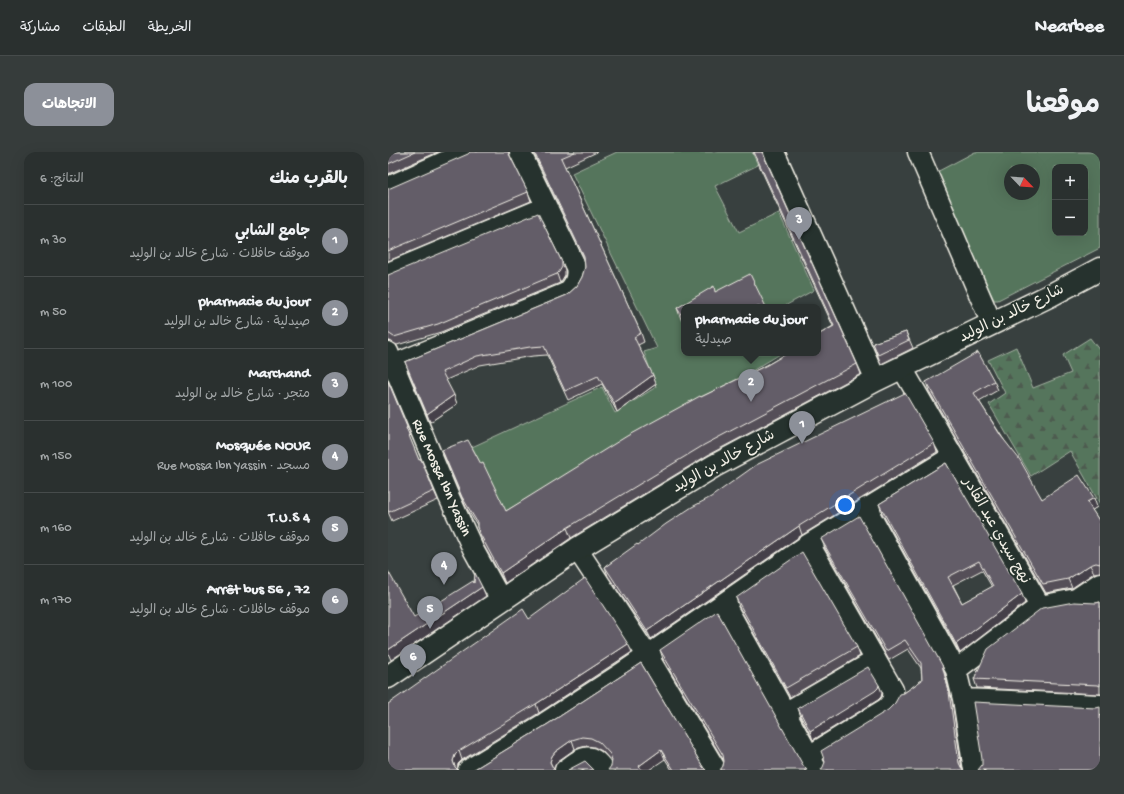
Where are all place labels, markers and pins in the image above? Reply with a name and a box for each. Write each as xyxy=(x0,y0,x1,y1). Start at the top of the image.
pin: 3 xyxy=(786,207,812,240)
pin: 2 xyxy=(738,369,764,402)
pin: 1 xyxy=(789,411,815,444)
pin: 4 xyxy=(431,552,457,585)
pin: 5 xyxy=(417,596,443,629)
pin: 6 xyxy=(400,644,426,677)

